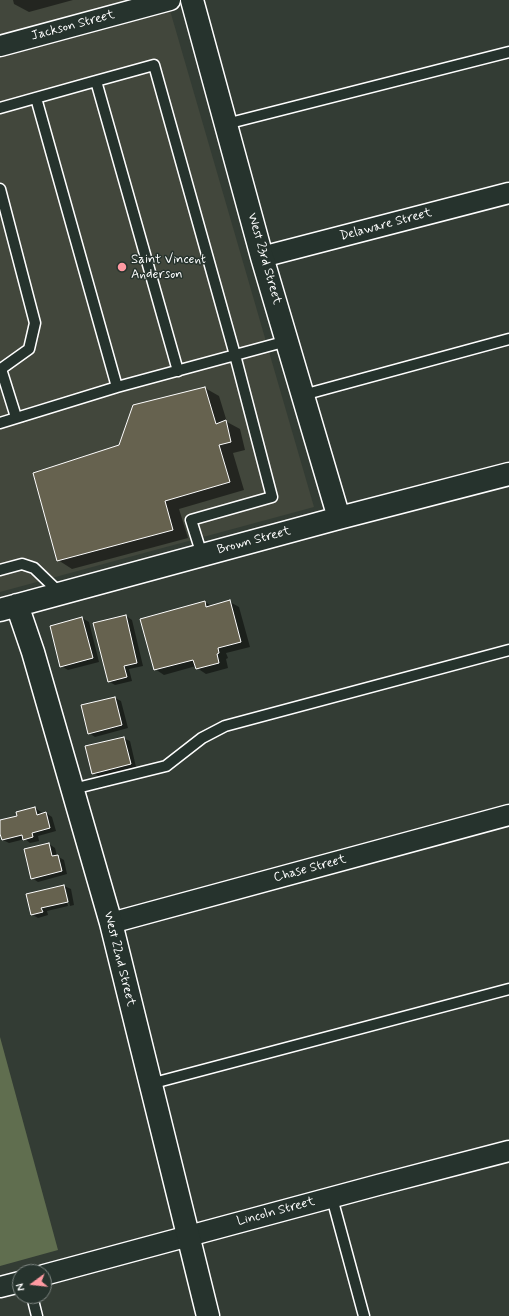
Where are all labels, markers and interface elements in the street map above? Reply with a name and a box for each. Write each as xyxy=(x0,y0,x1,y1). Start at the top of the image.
street label: Jackson Street xyxy=(30,7,116,45)
street label: Delaware Street xyxy=(338,205,434,245)
street label: West 23rd Street xyxy=(243,211,285,307)
place label: Saint Vincent Anderson xyxy=(131,252,206,283)
marker: Saint Vincent Anderson xyxy=(116,261,128,273)
street label: Brown Street xyxy=(215,524,293,558)
street label: Chase Street xyxy=(272,852,348,886)
street label: West 22nd Street xyxy=(100,910,138,1008)
street label: Lincoln Street xyxy=(235,1194,317,1230)
north arrow xyxy=(12,1264,52,1304)
text: N xyxy=(14,1282,29,1292)

